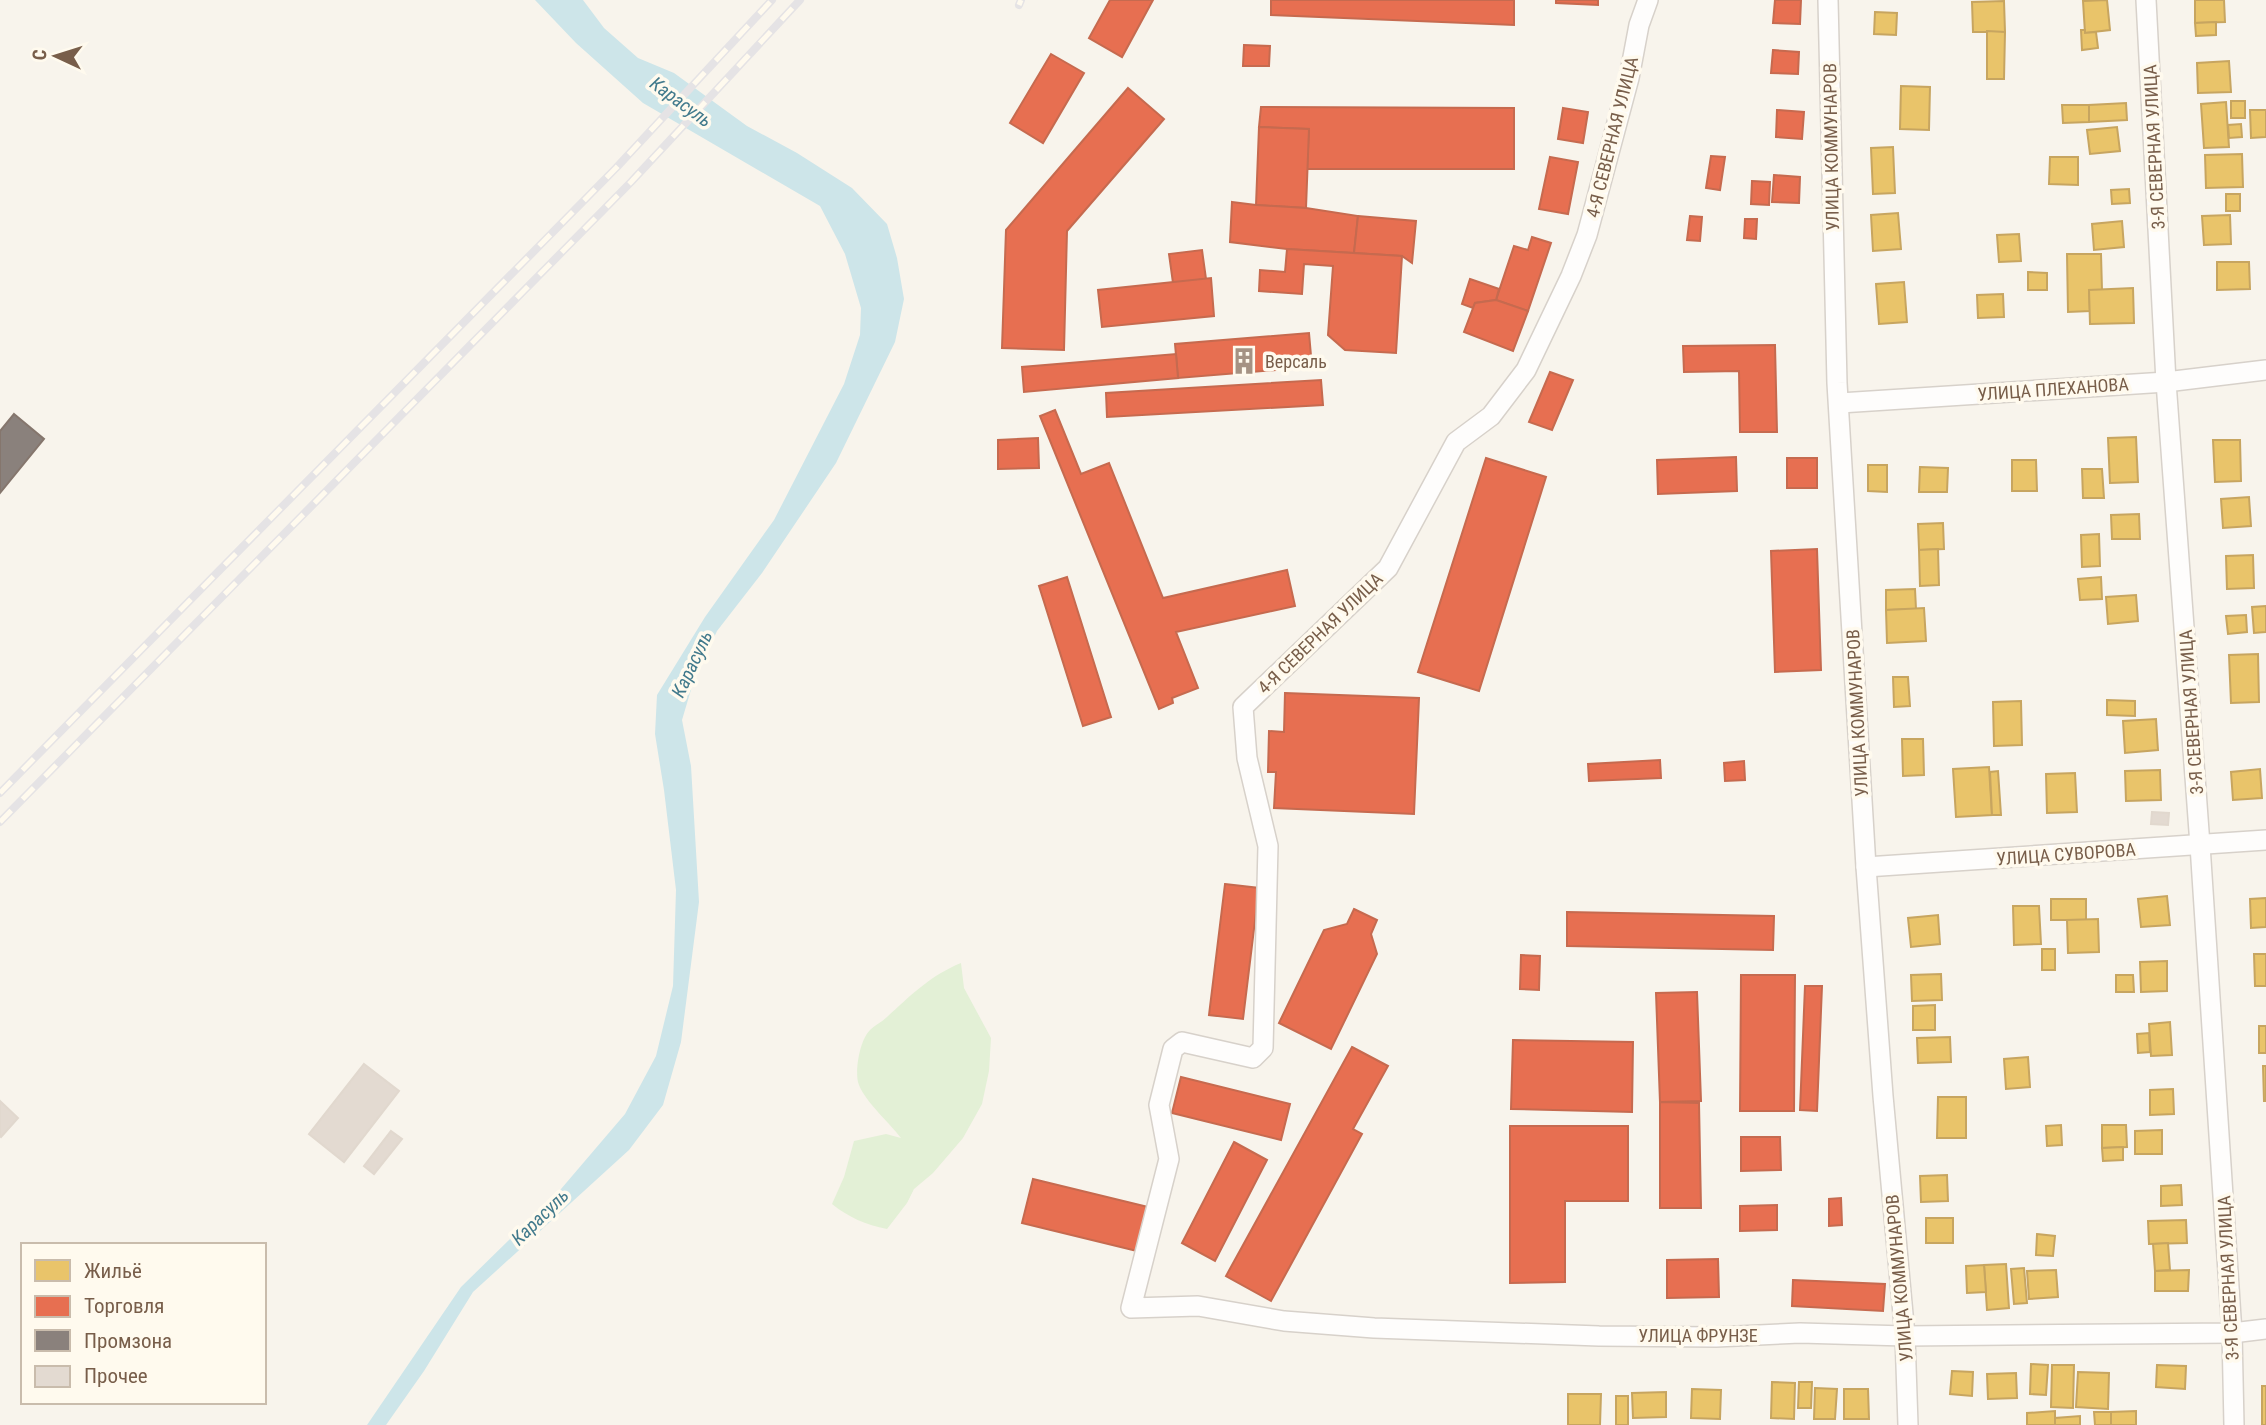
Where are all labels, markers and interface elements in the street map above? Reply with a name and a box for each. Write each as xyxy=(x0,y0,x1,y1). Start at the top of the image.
north arrow xyxy=(21,21,91,91)
text: С xyxy=(28,48,51,61)
street label: 4-Я СЕВЕРНАЯ УЛИЦА xyxy=(1582,54,1642,220)
street label: УЛИЦА КОММУНАРОВ xyxy=(1819,63,1843,231)
street label: 3-Я СЕВЕРНАЯ УЛИЦА xyxy=(2139,63,2169,230)
water label: Карасуль xyxy=(645,72,717,132)
building icon: Версаль xyxy=(1229,346,1259,376)
place label: Версаль xyxy=(1265,351,1327,372)
street label: УЛИЦА ПЛЕХАНОВА xyxy=(1977,373,2130,405)
street label: 4-Я СЕВЕРНАЯ УЛИЦА xyxy=(1253,568,1387,698)
water label: Карасуль xyxy=(667,627,717,701)
street label: 3-Я СЕВЕРНАЯ УЛИЦА xyxy=(2175,628,2207,795)
street label: УЛИЦА КОММУНАРОВ xyxy=(1842,629,1872,797)
street label: УЛИЦА СУВОРОВА xyxy=(1996,839,2137,869)
water label: Карасуль xyxy=(506,1184,574,1250)
street label: УЛИЦА КОММУНАРОВ xyxy=(1881,1193,1917,1363)
street label: 3-Я СЕВЕРНАЯ УЛИЦА xyxy=(2213,1194,2243,1361)
legend xyxy=(21,1243,266,1404)
text: Жильё xyxy=(84,1259,142,1283)
text: Торговля xyxy=(84,1294,164,1318)
street label: УЛИЦА ФРУНЗЕ xyxy=(1638,1325,1758,1346)
text: Промзона xyxy=(84,1329,172,1353)
text: Прочее xyxy=(84,1364,148,1388)

